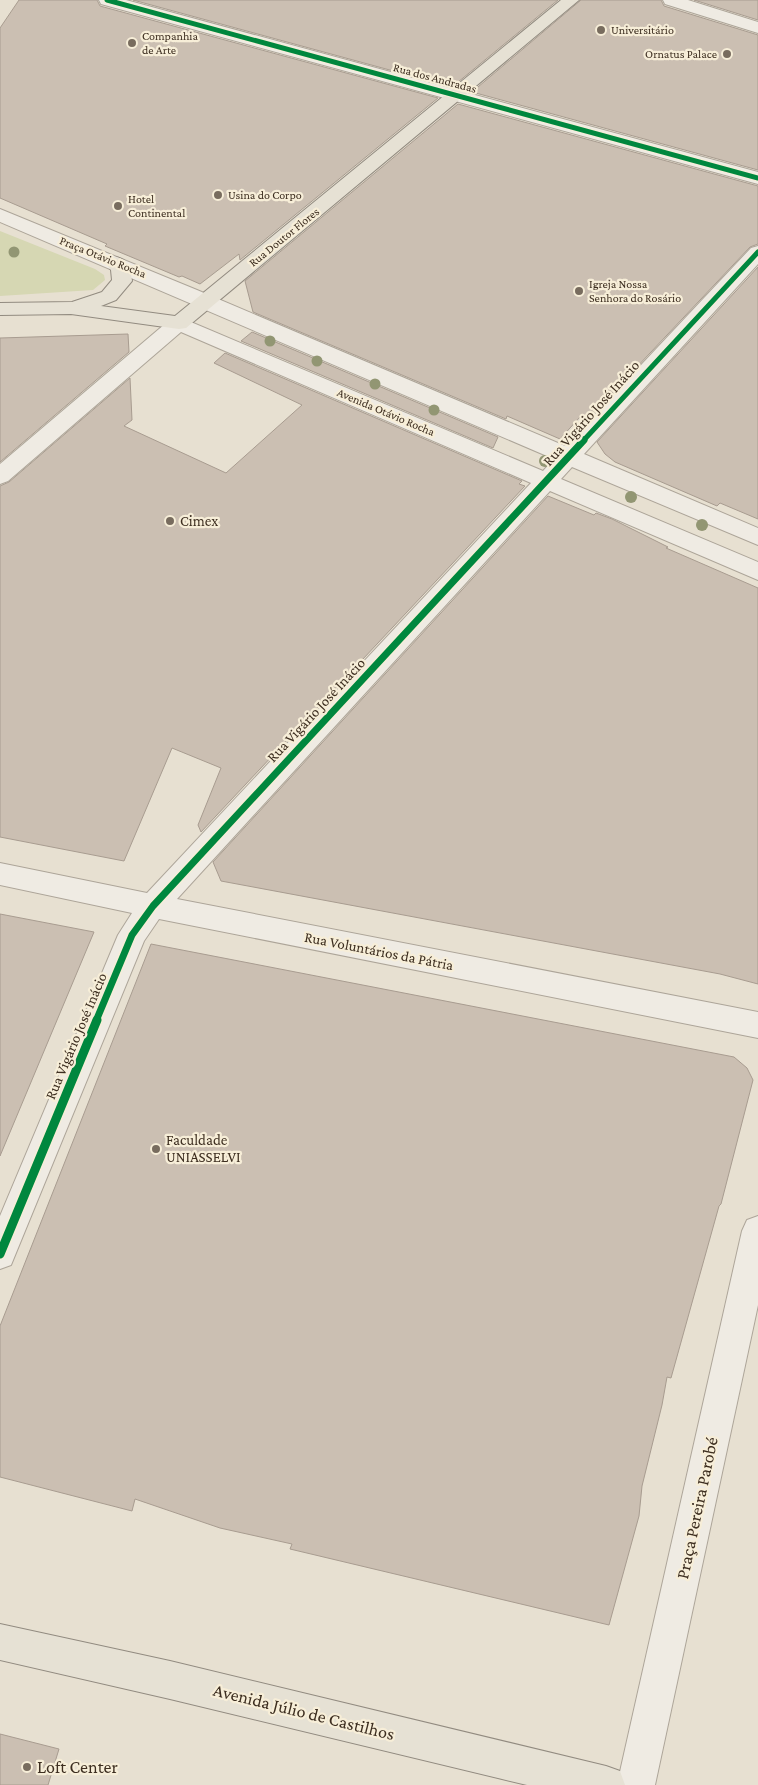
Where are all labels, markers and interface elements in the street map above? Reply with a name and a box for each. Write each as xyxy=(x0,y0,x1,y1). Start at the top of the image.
place label: Universitário xyxy=(611,23,674,37)
marker: Universitário xyxy=(595,24,607,36)
place label: Companhia de Arte xyxy=(142,29,198,57)
marker: Companhia de Arte xyxy=(126,37,138,49)
place label: Ornatus Palace xyxy=(645,47,717,61)
marker: Ornatus Palace xyxy=(721,48,733,60)
street label: Rua dos Andradas xyxy=(392,60,478,96)
place label: Usina do Corpo xyxy=(228,188,302,202)
marker: Usina do Corpo xyxy=(212,189,224,201)
place label: Hotel Continental xyxy=(128,192,185,220)
marker: Hotel Continental xyxy=(112,200,124,212)
street label: Rua Doutor Flores xyxy=(246,204,322,270)
street label: Praça Otávio Rocha xyxy=(58,233,149,281)
place label: Igreja Nossa Senhora do Rosário xyxy=(589,277,681,305)
marker: Igreja Nossa Senhora do Rosário xyxy=(573,285,585,297)
street label: Rua Vigário José Inácio xyxy=(540,357,643,470)
street label: Avenida Otávio Rocha xyxy=(335,385,437,439)
place label: Cimex xyxy=(180,513,218,529)
marker: Cimex xyxy=(164,515,176,527)
street label: Rua Vigário José Inácio xyxy=(264,655,369,766)
street label: Rua Voluntários da Pátria xyxy=(303,929,455,973)
street label: Rua Vigário José Inácio xyxy=(42,970,111,1102)
place label: Faculdade UNIASSELVI xyxy=(166,1132,241,1165)
marker: Faculdade UNIASSELVI xyxy=(150,1143,162,1155)
street label: Praça Pereira Parobé xyxy=(672,1435,722,1581)
street label: Avenida Júlio de Castilhos xyxy=(211,1680,397,1744)
place label: Loft Center xyxy=(37,1757,118,1777)
marker: Loft Center xyxy=(21,1761,33,1773)

